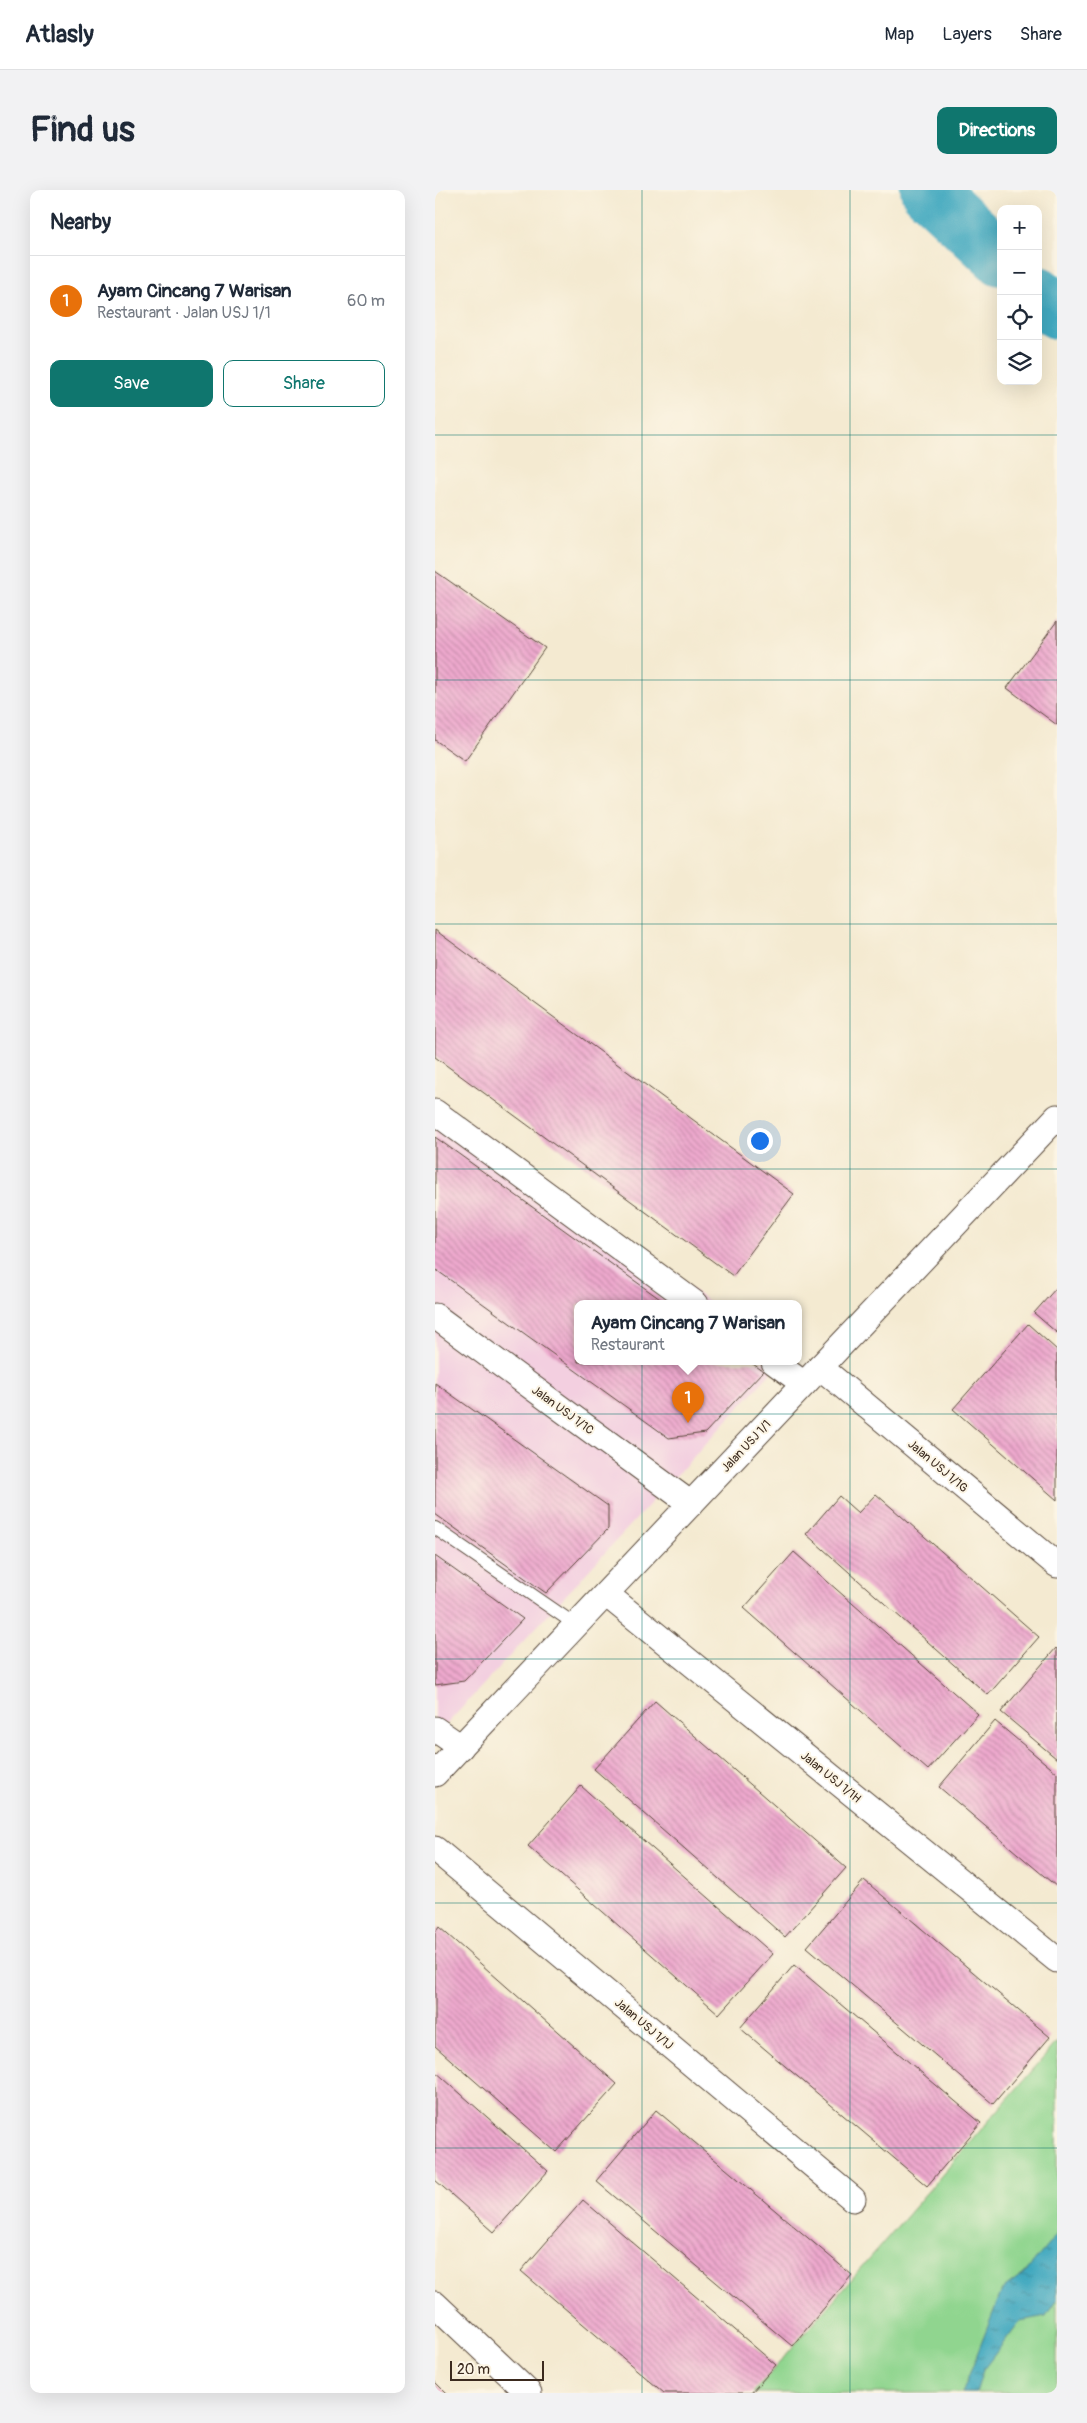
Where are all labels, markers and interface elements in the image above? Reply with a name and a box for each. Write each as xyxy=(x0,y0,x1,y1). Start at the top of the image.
text: Atlasly xyxy=(25,20,94,49)
text: Map xyxy=(885,23,914,46)
text: Layers xyxy=(942,23,992,46)
text: Share xyxy=(1020,23,1062,46)
button: Directions xyxy=(937,107,1057,154)
text: Find us xyxy=(30,108,135,152)
map controls xyxy=(997,205,1042,385)
button: + xyxy=(997,205,1042,250)
text: Nearby xyxy=(50,209,111,236)
button: − xyxy=(997,250,1042,295)
text: Ayam Cincang 7 Warisan xyxy=(97,279,291,303)
text: 1 xyxy=(63,291,69,311)
text: 60 m xyxy=(347,291,385,311)
button: locate xyxy=(997,295,1042,340)
text: Restaurant · Jalan USJ 1/1 xyxy=(97,303,271,323)
button: layers xyxy=(997,340,1042,385)
button: Save xyxy=(50,360,213,407)
button: Share xyxy=(223,360,385,407)
your location xyxy=(747,1128,773,1154)
popup xyxy=(574,1300,802,1365)
text: Ayam Cincang 7 Warisan xyxy=(591,1311,785,1335)
text: Restaurant xyxy=(591,1335,665,1355)
pin: 1 xyxy=(672,1382,704,1423)
street label: Jalan USJ 1/1C xyxy=(529,1383,597,1438)
street label: Jalan USJ 1/1 xyxy=(718,1417,774,1476)
street label: Jalan USJ 1/1G xyxy=(905,1437,971,1496)
street label: Jalan USJ 1/1H xyxy=(797,1748,864,1807)
street label: Jalan USJ 1/1J xyxy=(611,1996,676,2053)
scale bar xyxy=(450,2358,544,2381)
text: 20 m xyxy=(457,2361,490,2378)

